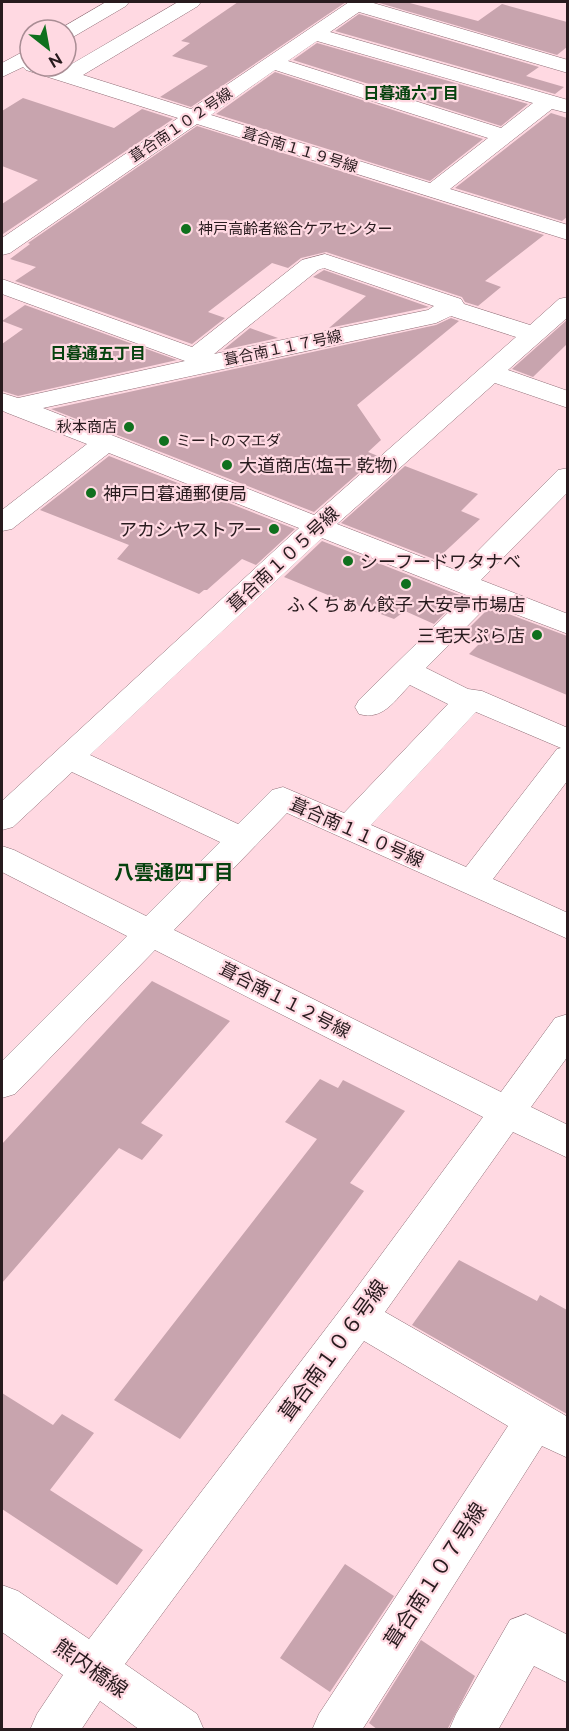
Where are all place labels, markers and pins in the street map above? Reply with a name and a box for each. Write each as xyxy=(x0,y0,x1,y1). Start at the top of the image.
place label: 神戸高齢者総合ケアセンター xyxy=(198,220,393,238)
marker: 神戸高齢者総合ケアセンター xyxy=(179,222,193,236)
place label: 秋本商店 xyxy=(57,418,117,436)
marker: 秋本商店 xyxy=(122,420,136,434)
place label: ミートのマエダ xyxy=(176,432,281,450)
marker: ミートのマエダ xyxy=(157,434,171,448)
place label: 大道商店(塩干 乾物) xyxy=(239,455,397,476)
marker: 大道商店(塩干 乾物) xyxy=(220,458,234,472)
place label: 神戸日暮通郵便局 xyxy=(103,483,247,504)
marker: 神戸日暮通郵便局 xyxy=(84,486,98,500)
place label: アカシヤストアー xyxy=(119,519,262,540)
marker: アカシヤストアー xyxy=(267,522,281,536)
place label: シーフードワタナベ xyxy=(360,551,521,572)
marker: シーフードワタナベ xyxy=(341,554,355,568)
marker: ふくちぁん餃子 大安亭市場店 xyxy=(399,577,413,591)
place label: ふくちぁん餃子 大安亭市場店 xyxy=(287,594,525,615)
place label: 三宅天ぷら店 xyxy=(417,625,525,646)
marker: 三宅天ぷら店 xyxy=(530,628,544,642)

